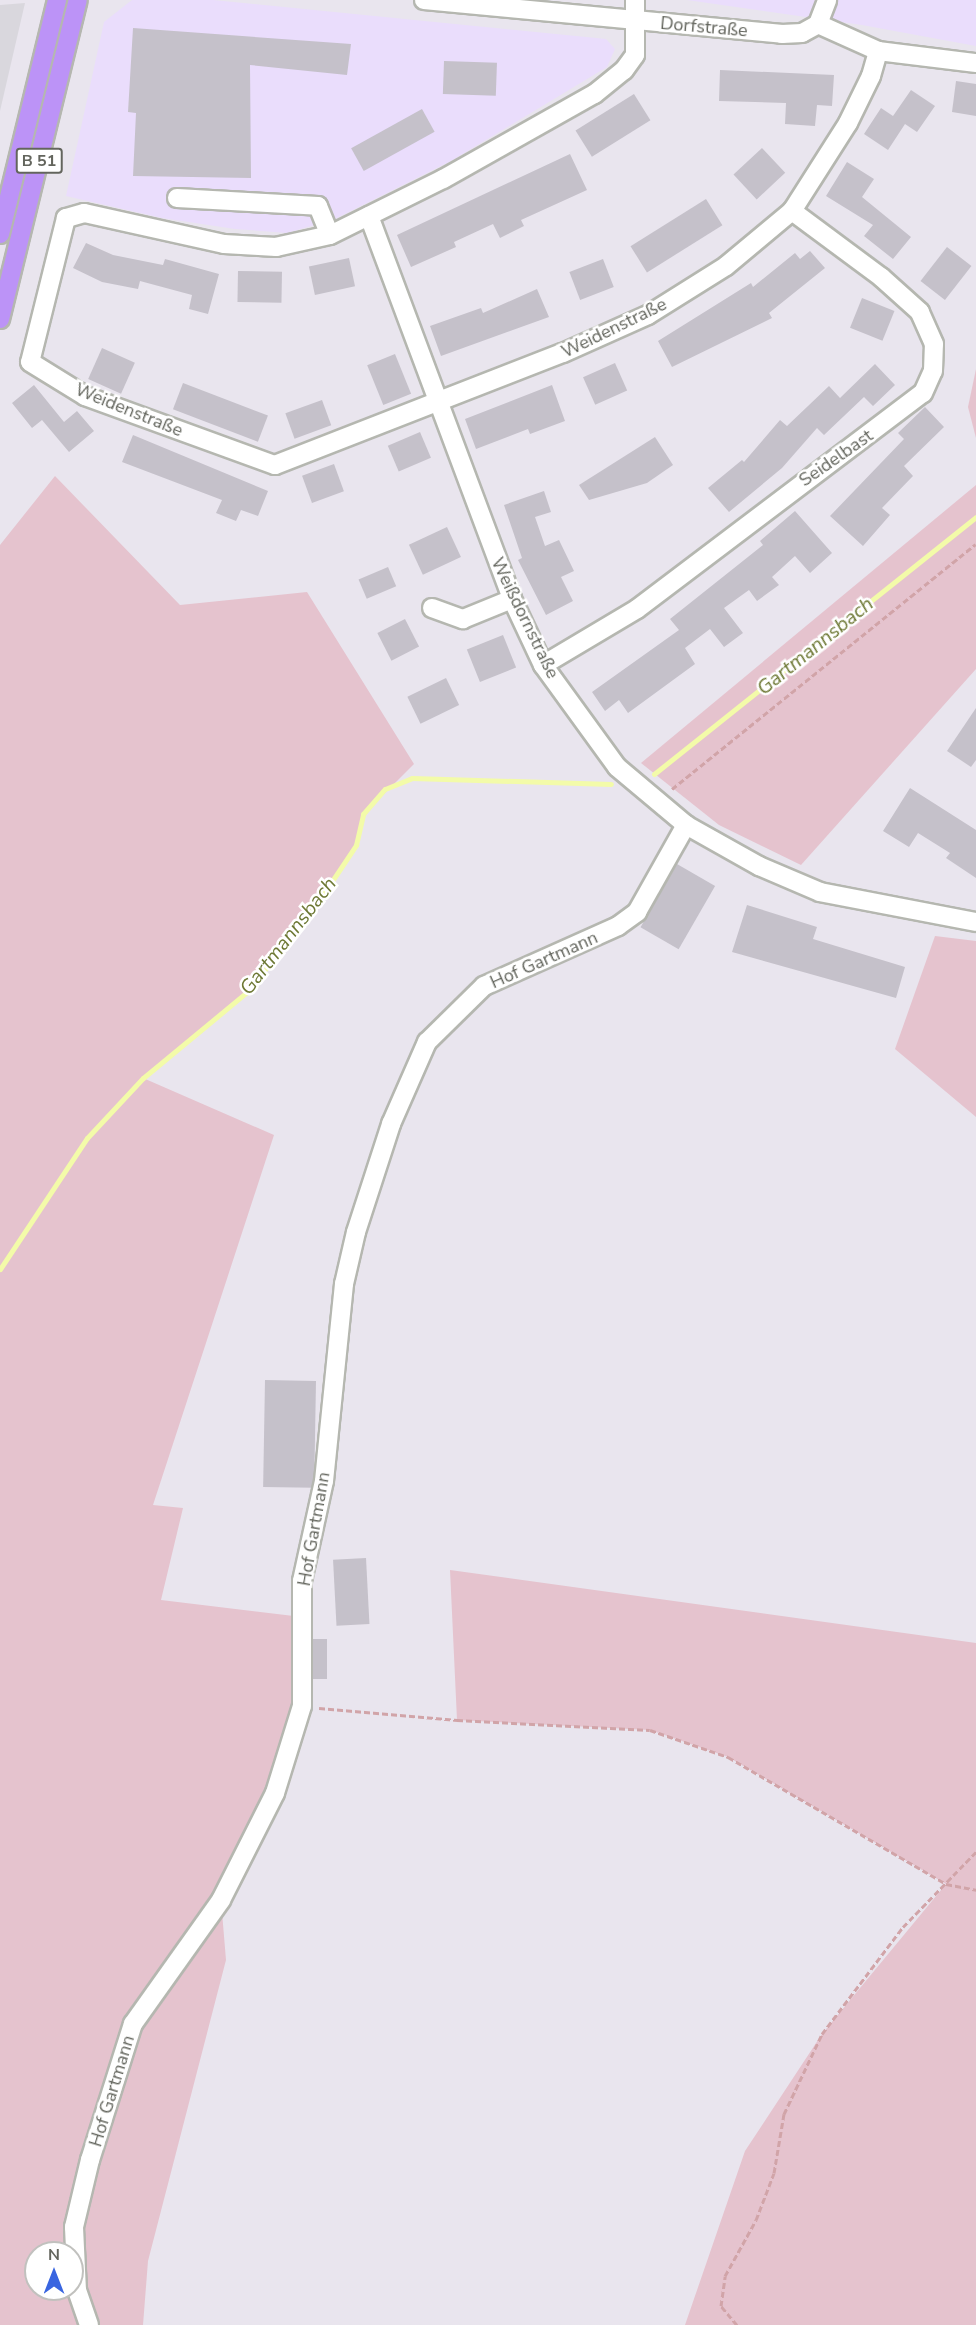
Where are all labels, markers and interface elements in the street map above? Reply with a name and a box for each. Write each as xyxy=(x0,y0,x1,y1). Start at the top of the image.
street label: Dorfstraße xyxy=(659,12,749,42)
road number: B 51 xyxy=(15,148,63,174)
street label: Weidenstraße xyxy=(558,293,670,363)
street label: Weidenstraße xyxy=(72,379,186,441)
street label: Seidelbast xyxy=(795,425,877,491)
street label: Weißdornstraße xyxy=(486,554,564,682)
water label: Gartmannsbach xyxy=(752,592,878,700)
water label: Gartmannsbach xyxy=(235,872,341,1000)
street label: Hof Gartmann xyxy=(487,927,601,993)
street label: Hof Gartmann xyxy=(293,1470,335,1588)
street label: Hof Gartmann xyxy=(85,2033,139,2149)
north arrow xyxy=(24,2241,84,2301)
text: N xyxy=(48,2244,60,2266)

